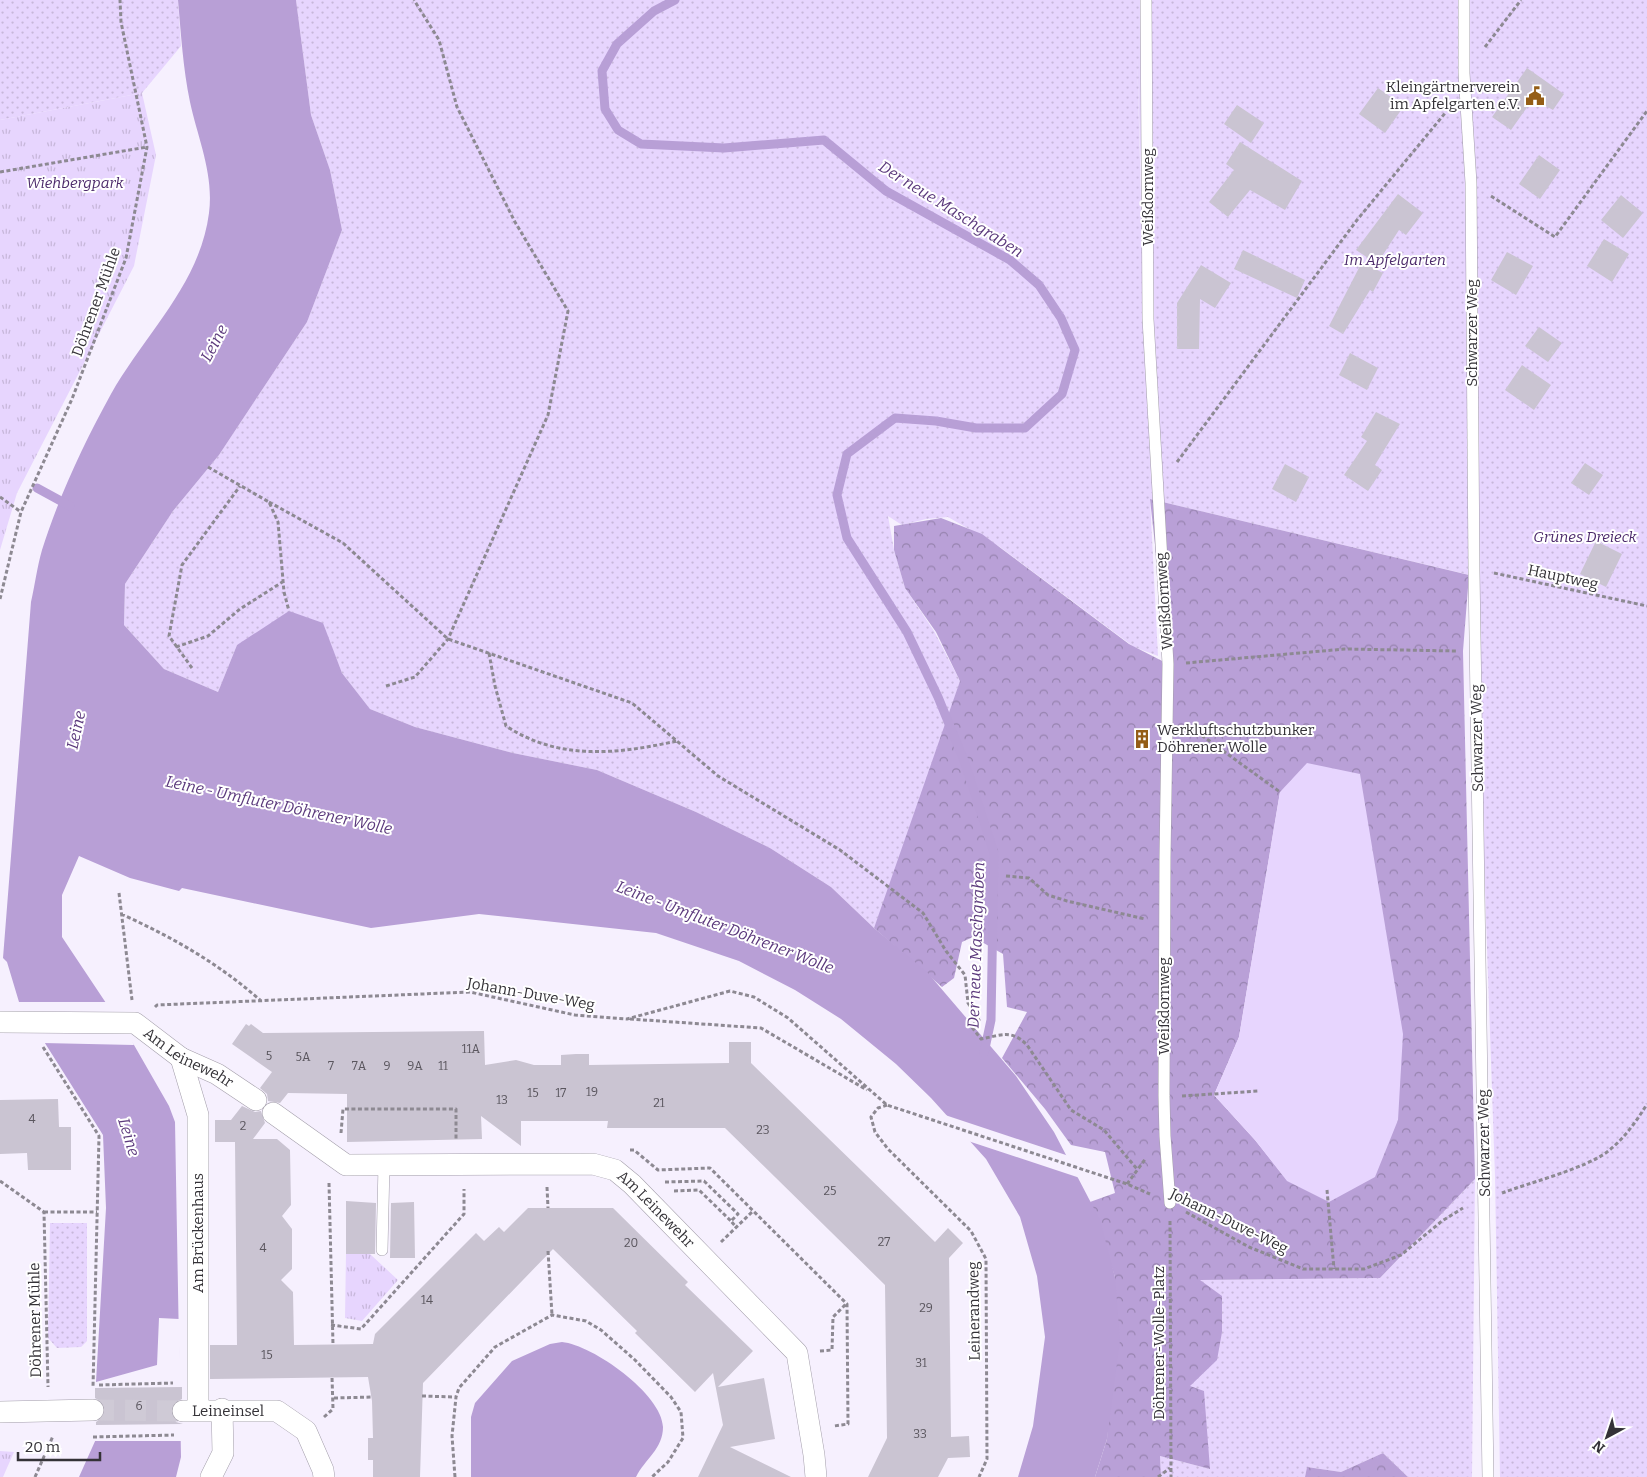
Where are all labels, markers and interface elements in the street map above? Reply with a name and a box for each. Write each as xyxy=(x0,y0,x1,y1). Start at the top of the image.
place label: Kleingärtnerverein im Apfelgarten e.V. xyxy=(1386,78,1520,113)
public building icon: Kleingärtnerverein im Apfelgarten e.V. xyxy=(1524,85,1546,107)
street label: Weißdornweg xyxy=(1139,148,1157,246)
water label: Der neue Maschgraben xyxy=(875,157,1027,261)
park label: Wiehbergpark xyxy=(26,174,125,192)
street label: Döhrener Mühle xyxy=(68,245,124,359)
park label: Im Apfelgarten xyxy=(1344,251,1446,269)
street label: Schwarzer Weg xyxy=(1463,279,1481,387)
water label: Leine xyxy=(197,321,231,365)
park label: Grünes Dreieck xyxy=(1533,528,1638,546)
street label: Weißdornweg xyxy=(1152,552,1176,650)
street label: Hauptweg xyxy=(1526,561,1600,593)
street label: Schwarzer Weg xyxy=(1467,684,1487,792)
water label: Leine xyxy=(63,709,89,751)
place label: Werkluftschutzbunker Döhrener Wolle xyxy=(1157,721,1315,756)
building icon: Werkluftschutzbunker Döhrener Wolle xyxy=(1131,728,1153,750)
water label: Leine - Umfluter Döhrener Wolle xyxy=(164,772,394,838)
water label: Der neue Maschgraben xyxy=(964,861,988,1029)
water label: Leine - Umfluter Döhrener Wolle xyxy=(614,877,836,977)
street label: Weißdornweg xyxy=(1155,957,1173,1055)
street label: Johann-Duve-Weg xyxy=(465,974,596,1014)
street label: Am Leinewehr xyxy=(140,1024,237,1092)
house number: 11A xyxy=(462,1042,481,1056)
house number: 5 xyxy=(266,1049,272,1063)
house number: 5A xyxy=(296,1050,311,1064)
house number: 7 xyxy=(328,1059,334,1073)
house number: 7A xyxy=(352,1059,367,1073)
house number: 9 xyxy=(383,1059,391,1073)
house number: 9A xyxy=(407,1059,423,1073)
house number: 11 xyxy=(438,1059,448,1073)
house number: 19 xyxy=(586,1085,598,1099)
house number: 15 xyxy=(527,1086,539,1100)
house number: 17 xyxy=(556,1086,566,1100)
street label: Schwarzer Weg xyxy=(1474,1089,1494,1197)
house number: 13 xyxy=(496,1093,508,1107)
house number: 21 xyxy=(653,1096,665,1110)
house number: 4 xyxy=(28,1112,36,1126)
water label: Leine xyxy=(114,1116,144,1158)
house number: 2 xyxy=(240,1119,246,1133)
house number: 23 xyxy=(756,1123,770,1137)
street label: Am Leinewehr xyxy=(614,1167,698,1252)
street label: Am Brückenhaus xyxy=(189,1173,207,1293)
house number: 25 xyxy=(824,1184,836,1198)
street label: Johann-Duve-Weg xyxy=(1166,1184,1291,1257)
house number: 27 xyxy=(878,1235,890,1249)
house number: 20 xyxy=(624,1236,638,1250)
house number: 4 xyxy=(259,1241,267,1255)
street label: Leinerandweg xyxy=(964,1261,984,1361)
street label: Döhrener Mühle xyxy=(25,1262,45,1378)
street label: Döhrener-Wolle-Platz xyxy=(1150,1266,1168,1420)
house number: 14 xyxy=(421,1293,433,1307)
house number: 29 xyxy=(919,1301,933,1315)
house number: 15 xyxy=(261,1348,273,1362)
house number: 31 xyxy=(915,1356,927,1370)
house number: 6 xyxy=(135,1399,143,1413)
street label: Leineinsel xyxy=(192,1402,264,1420)
north arrow xyxy=(1582,1412,1632,1462)
house number: 33 xyxy=(913,1427,927,1441)
scale bar xyxy=(18,1430,100,1462)
text: N xyxy=(1589,1436,1609,1457)
text: 20 m xyxy=(25,1438,61,1456)

